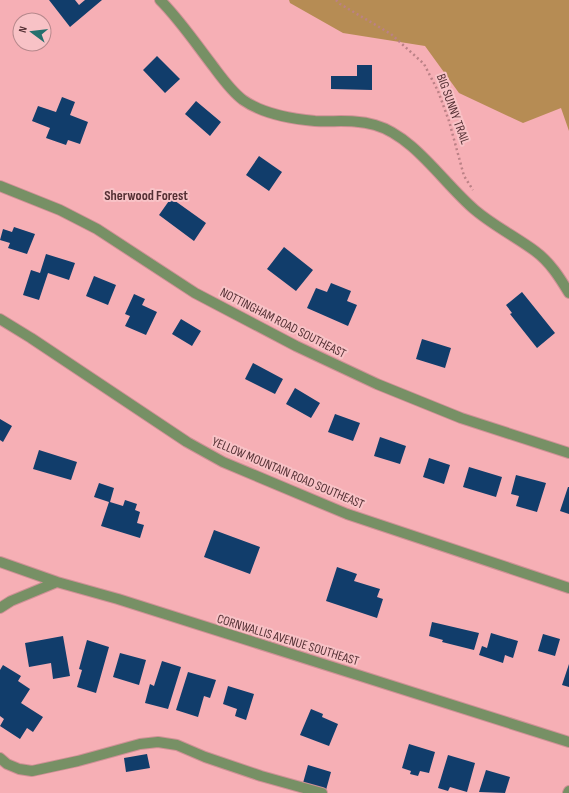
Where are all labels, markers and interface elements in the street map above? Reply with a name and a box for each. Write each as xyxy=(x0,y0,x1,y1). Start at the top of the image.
north arrow xyxy=(12,12,52,52)
text: N xyxy=(16,25,30,34)
street label: BIG SUNNY TRAIL xyxy=(433,72,473,147)
district label: Sherwood Forest xyxy=(104,187,188,204)
street label: NOTTINGHAM ROAD SOUTHEAST xyxy=(217,284,349,362)
street label: YELLOW MOUNTAIN ROAD SOUTHEAST xyxy=(209,434,367,512)
street label: CORNWALLIS AVENUE SOUTHEAST xyxy=(215,611,361,669)

